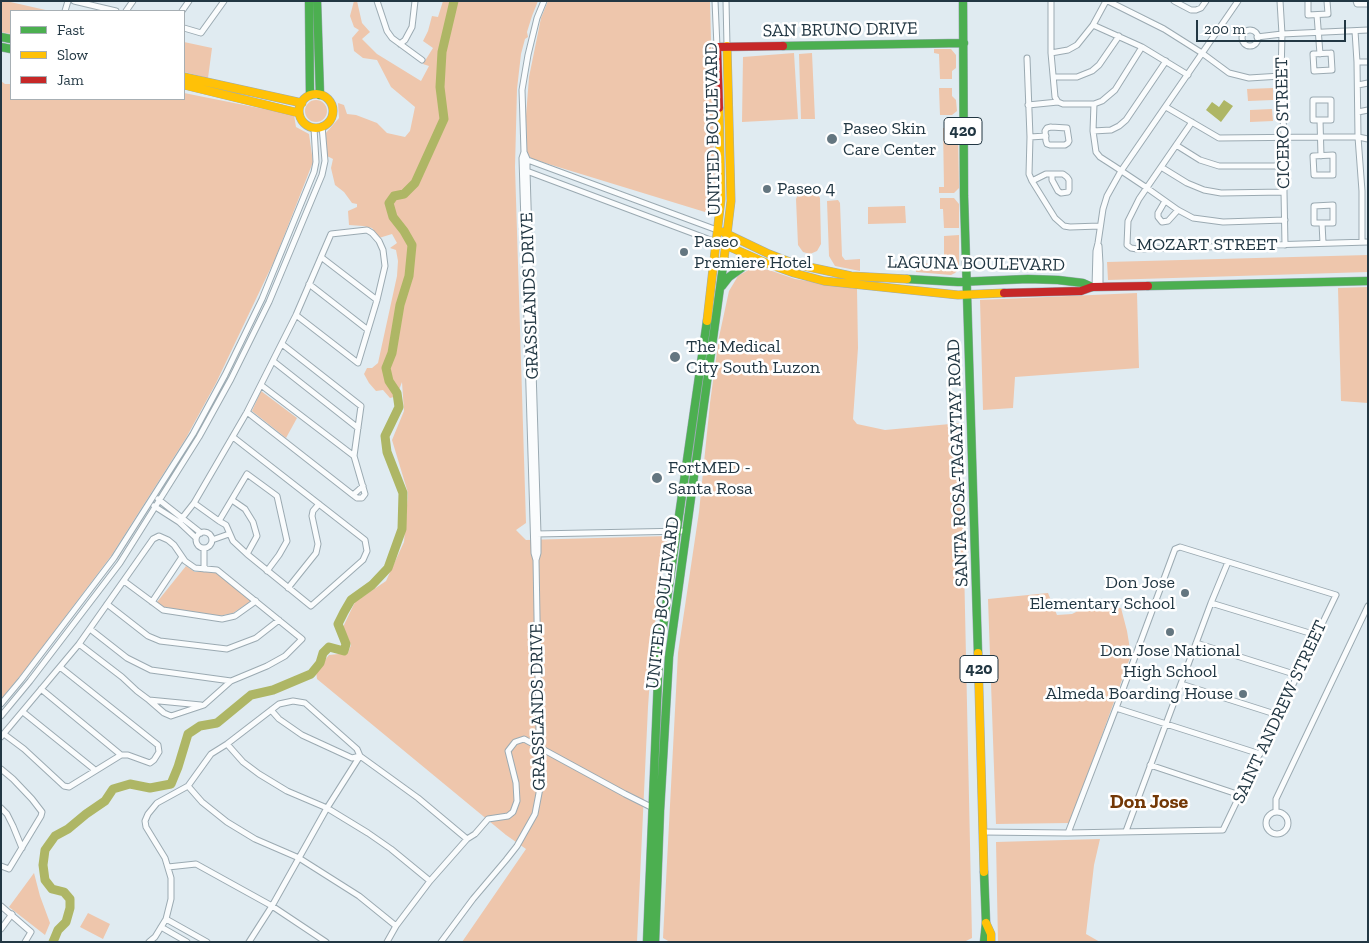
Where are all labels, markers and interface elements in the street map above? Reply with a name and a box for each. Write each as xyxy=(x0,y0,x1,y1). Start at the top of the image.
legend xyxy=(10,10,185,100)
scale bar xyxy=(1199,10,1349,42)
street label: SAN BRUNO DRIVE xyxy=(762,18,918,42)
text: 200 m xyxy=(1204,20,1245,38)
text: Fast xyxy=(57,21,85,39)
street label: UNITED BOULEVARD xyxy=(701,42,725,216)
text: Slow xyxy=(57,46,88,64)
street label: CICERO STREET xyxy=(1271,57,1295,189)
text: Jam xyxy=(57,71,84,89)
place label: Paseo Skin Care Center xyxy=(843,118,937,160)
road number: 420 xyxy=(944,118,982,144)
marker: Paseo Skin Care Center xyxy=(825,132,839,146)
place label: Paseo 4 xyxy=(777,178,835,200)
marker: Paseo 4 xyxy=(761,183,773,195)
street label: GRASSLANDS DRIVE xyxy=(516,212,544,380)
place label: Paseo Premiere Hotel xyxy=(694,231,812,274)
street label: MOZART STREET xyxy=(1136,234,1278,256)
marker: Paseo Premiere Hotel xyxy=(678,246,690,258)
street label: LAGUNA BOULEVARD xyxy=(887,252,1065,276)
place label: The Medical City South Luzon xyxy=(686,336,820,378)
street label: SANTA ROSA-TAGAYTAY ROAD xyxy=(943,339,973,587)
marker: The Medical City South Luzon xyxy=(668,350,682,364)
place label: FortMED - Santa Rosa xyxy=(668,457,753,499)
marker: FortMED - Santa Rosa xyxy=(650,471,664,485)
street label: UNITED BOULEVARD xyxy=(642,516,684,690)
place label: Don Jose Elementary School xyxy=(1029,572,1175,614)
marker: Don Jose Elementary School xyxy=(1179,587,1191,599)
street label: SAINT ANDREW STREET xyxy=(1228,617,1332,807)
street label: GRASSLANDS DRIVE xyxy=(526,623,550,791)
marker: Don Jose National High School xyxy=(1164,626,1176,638)
place label: Don Jose National High School xyxy=(1100,640,1240,682)
road number: 420 xyxy=(960,656,998,682)
place label: Almeda Boarding House xyxy=(1045,683,1233,705)
marker: Almeda Boarding House xyxy=(1237,688,1249,700)
district label: Don Jose xyxy=(1110,790,1188,814)

